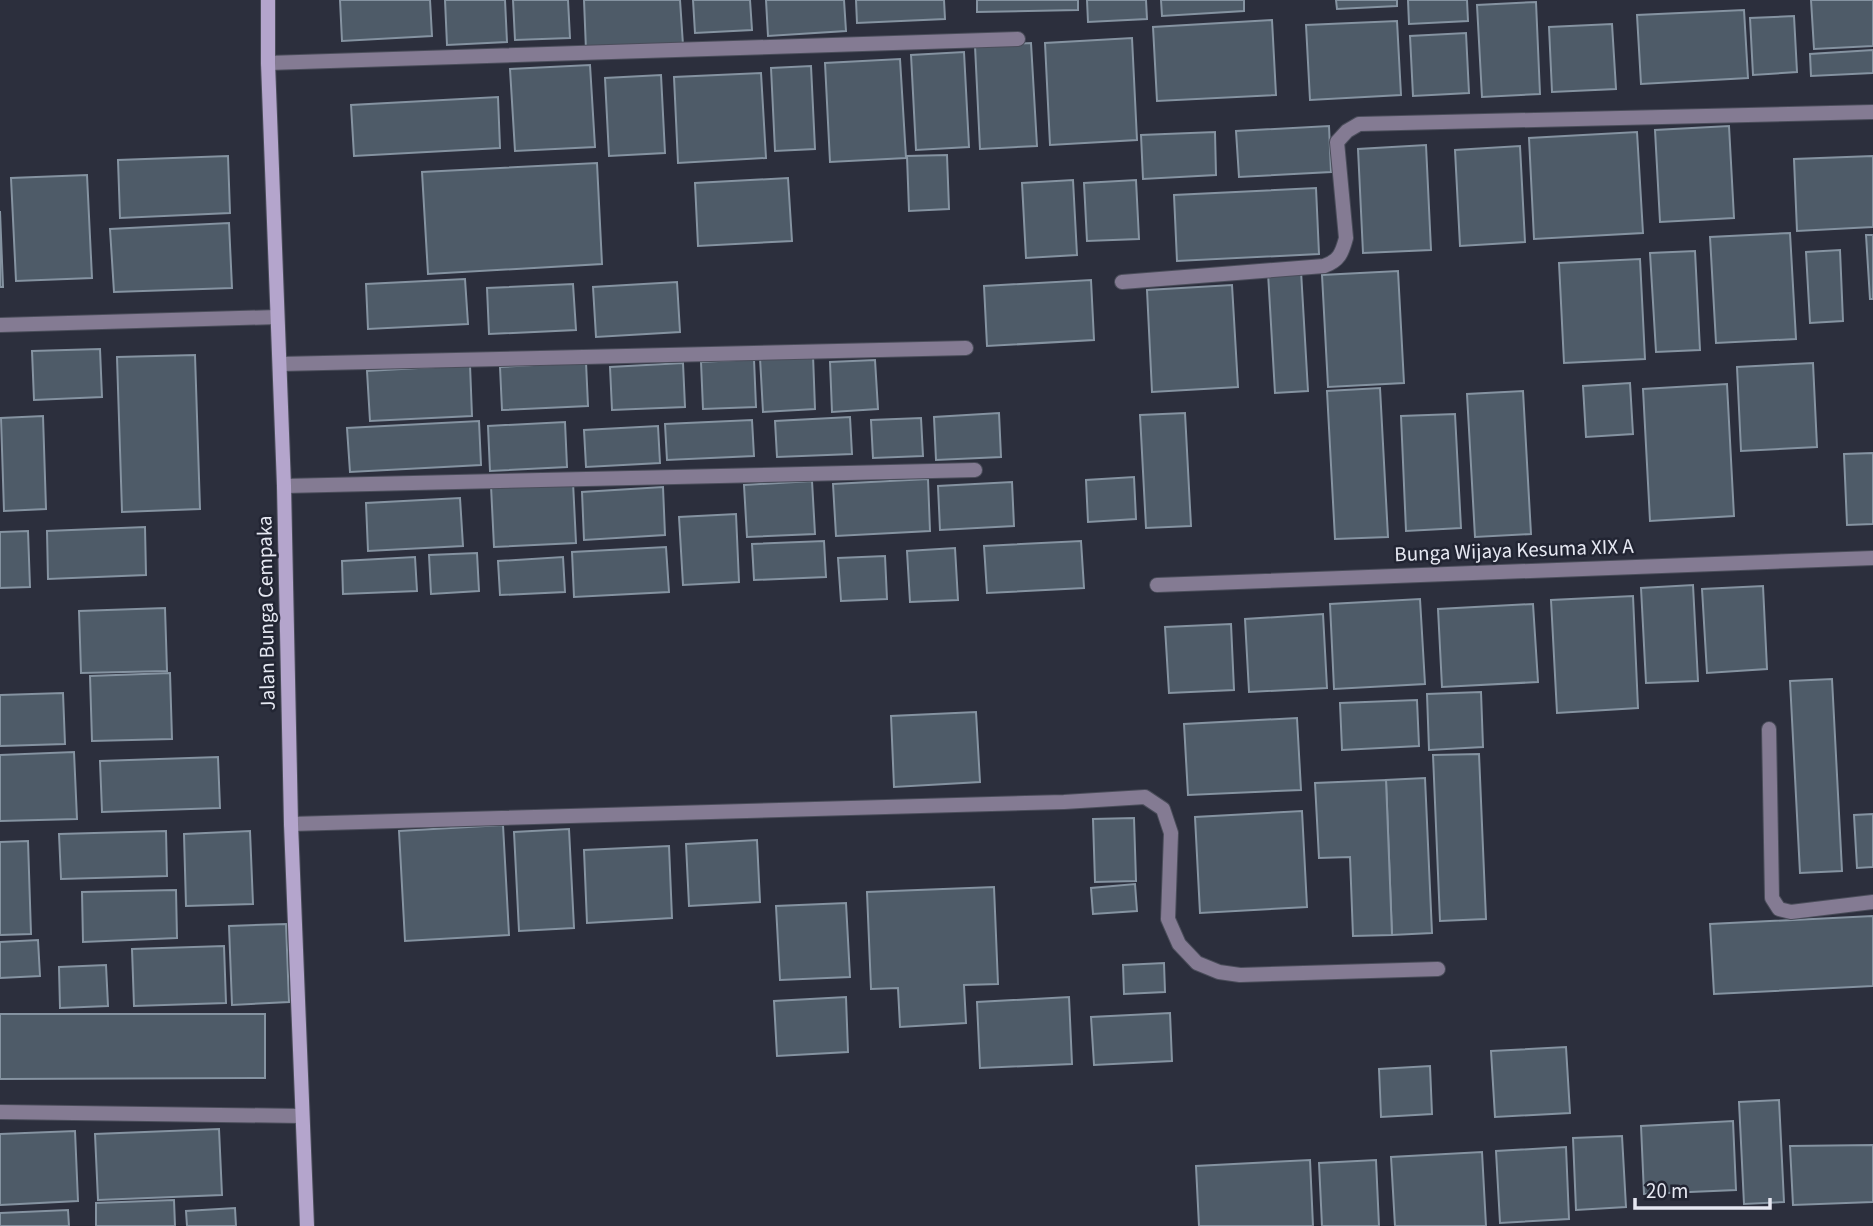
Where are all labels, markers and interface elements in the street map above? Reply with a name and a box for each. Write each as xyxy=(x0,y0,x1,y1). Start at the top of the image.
street label: Jalan Bunga Cempaka xyxy=(249,515,283,711)
street label: Bunga Wijaya Kesuma XIX A xyxy=(1394,531,1635,569)
scale bar xyxy=(1635,1166,1770,1210)
text: 20 m xyxy=(1646,1176,1688,1206)

